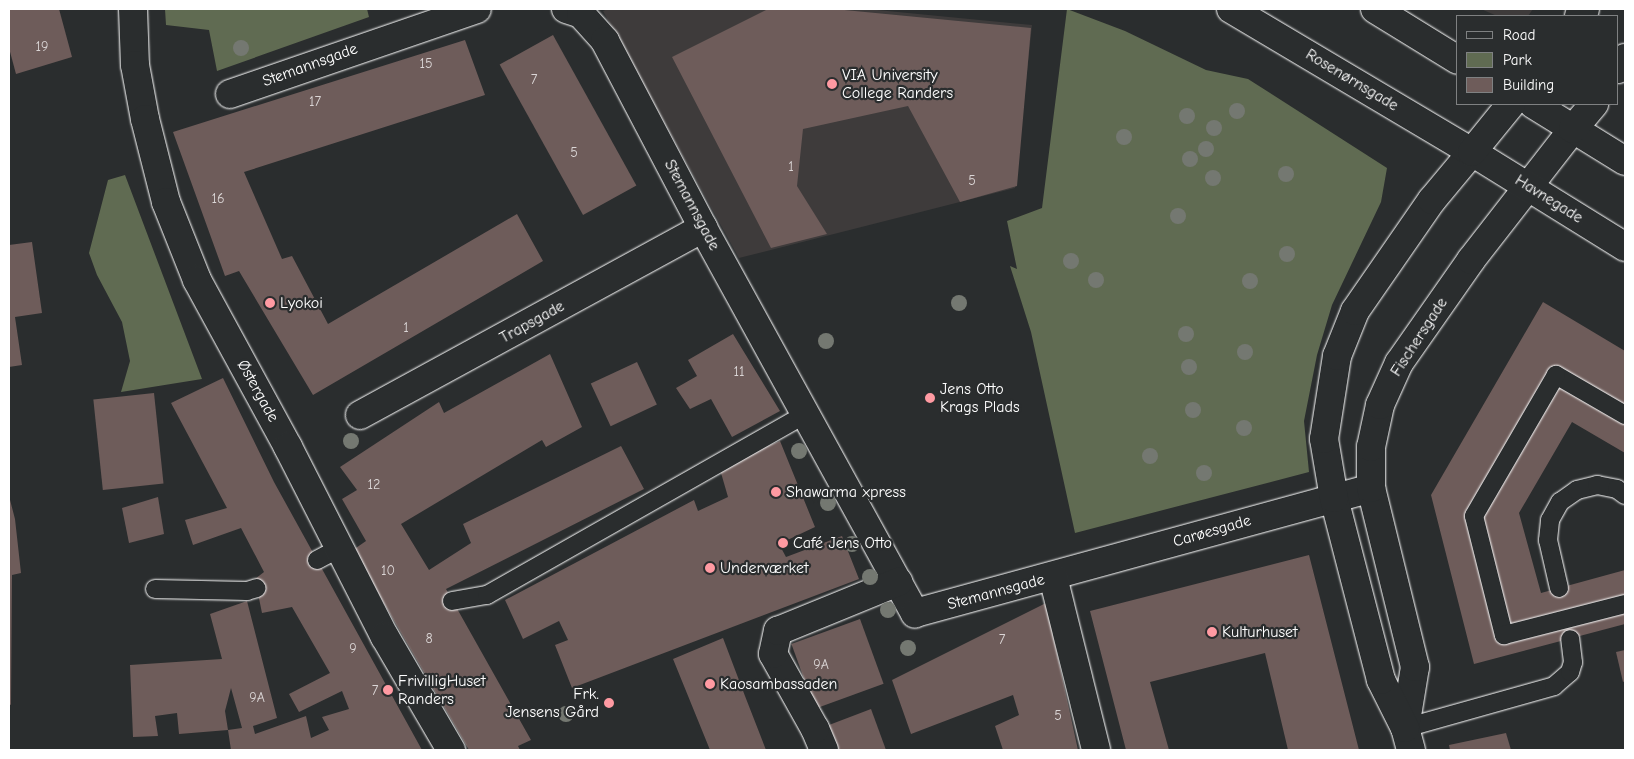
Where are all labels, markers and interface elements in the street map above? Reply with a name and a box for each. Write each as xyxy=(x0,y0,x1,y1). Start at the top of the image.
legend xyxy=(1456,15,1619,105)
text: Road xyxy=(1503,26,1535,44)
house number: 19 xyxy=(36,39,48,55)
street label: Stemannsgade xyxy=(260,39,360,91)
street label: Rosenørnsgade xyxy=(1302,45,1402,115)
text: Park xyxy=(1503,51,1532,69)
house number: 15 xyxy=(419,56,433,72)
place label: VIA University College Randers xyxy=(842,65,953,103)
house number: 7 xyxy=(531,72,537,88)
text: Building xyxy=(1503,76,1554,94)
marker: VIA University College Randers xyxy=(826,78,838,90)
house number: 17 xyxy=(309,94,321,110)
house number: 5 xyxy=(570,145,578,161)
street label: Stemannsgade xyxy=(660,156,724,254)
house number: 1 xyxy=(788,159,794,175)
street label: Havnegade xyxy=(1511,171,1587,227)
house number: 5 xyxy=(968,173,976,189)
house number: 16 xyxy=(211,191,225,207)
place label: Lyokoi xyxy=(280,293,323,313)
street label: Fischersgade xyxy=(1386,294,1452,380)
street label: Trapsgade xyxy=(496,296,568,348)
marker: Lyokoi xyxy=(264,297,276,309)
house number: 1 xyxy=(403,320,409,336)
street label: Østergade xyxy=(233,357,283,425)
house number: 11 xyxy=(733,364,745,380)
place label: Jens Otto Krags Plads xyxy=(940,379,1020,417)
marker: Jens Otto Krags Plads xyxy=(924,392,936,404)
house number: 12 xyxy=(368,477,380,493)
place label: Shawarma xpress xyxy=(786,482,906,502)
marker: Shawarma xpress xyxy=(770,486,782,498)
street label: Carøesgade xyxy=(1171,511,1253,551)
place label: Café Jens Otto xyxy=(793,533,892,553)
marker: Café Jens Otto xyxy=(777,537,789,549)
place label: Underværket xyxy=(720,558,809,578)
marker: Underværket xyxy=(704,562,716,574)
house number: 10 xyxy=(381,563,395,579)
street label: Stemannsgade xyxy=(945,570,1047,614)
place label: Kulturhuset xyxy=(1222,622,1298,642)
marker: Kulturhuset xyxy=(1206,626,1218,638)
house number: 8 xyxy=(425,631,433,647)
house number: 7 xyxy=(999,632,1005,648)
house number: 9 xyxy=(349,641,357,657)
house number: 9A xyxy=(813,657,829,673)
place label: FrivilligHuset Randers xyxy=(398,671,486,709)
place label: Kaosambassaden xyxy=(720,674,837,694)
marker: Kaosambassaden xyxy=(704,678,716,690)
house number: 7 xyxy=(372,683,378,699)
marker: FrivilligHuset Randers xyxy=(382,684,394,696)
place label: Frk. Jensens Gård xyxy=(505,684,599,722)
house number: 9A xyxy=(249,690,265,706)
marker: Frk. Jensens Gård xyxy=(603,697,615,709)
house number: 5 xyxy=(1054,708,1062,724)

